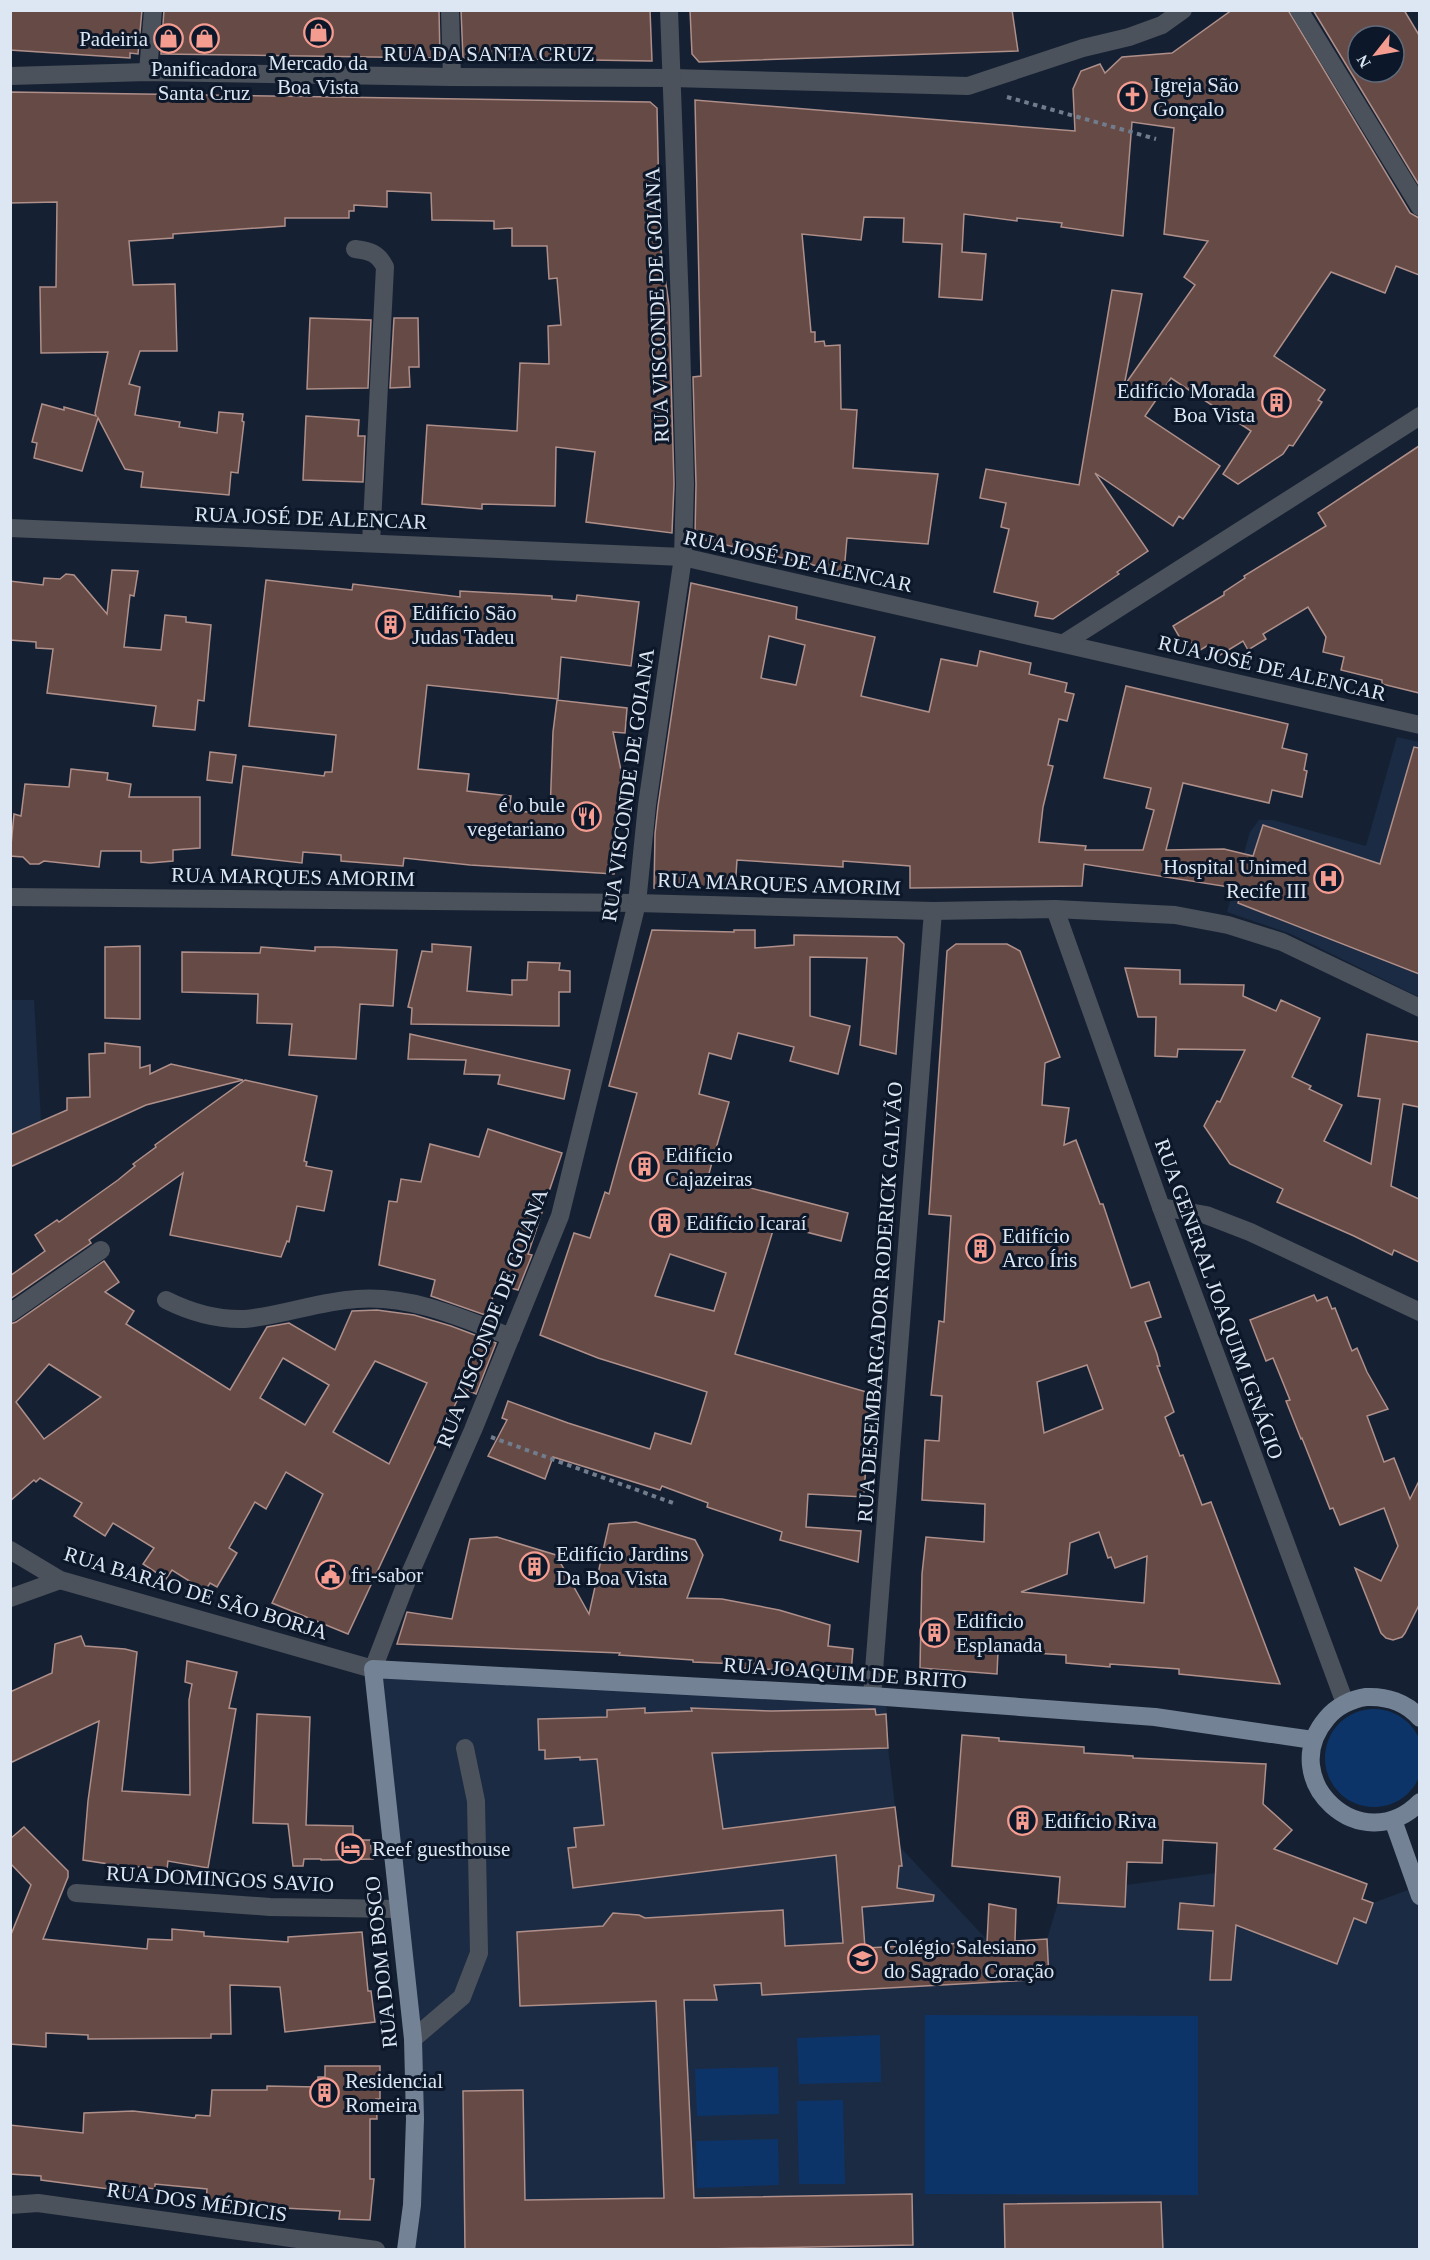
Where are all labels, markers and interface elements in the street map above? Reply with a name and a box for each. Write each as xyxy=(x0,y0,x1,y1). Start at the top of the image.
shop icon: Mercado da Boa Vista xyxy=(302,16,334,48)
shop icon: Panificadora Santa Cruz xyxy=(188,22,220,54)
shop icon: Padeiria xyxy=(153,23,185,55)
north arrow xyxy=(1346,24,1406,84)
place label: Padeiria xyxy=(79,27,149,51)
street label: RUA DA SANTA CRUZ xyxy=(383,42,595,66)
place label: Mercado da Boa Vista xyxy=(268,51,369,99)
text: N xyxy=(1353,52,1374,71)
place label: Panificadora Santa Cruz xyxy=(151,57,258,105)
place label: Igreja São Gonçalo xyxy=(1153,73,1239,121)
church icon: Igreja São Gonçalo xyxy=(1116,81,1148,113)
street label: RUA VISCONDE DE GOIANA xyxy=(640,166,674,443)
place label: Edifício Morada Boa Vista xyxy=(1117,379,1256,427)
building icon: Edifício Morada Boa Vista xyxy=(1260,387,1292,419)
street label: RUA JOSÉ DE ALENCAR xyxy=(194,502,428,534)
street label: RUA JOSÉ DE ALENCAR xyxy=(682,525,914,597)
place label: Edifício São Judas Tadeu xyxy=(412,601,516,649)
building icon: Edifício São Judas Tadeu xyxy=(375,609,407,641)
street label: RUA JOSÉ DE ALENCAR xyxy=(1156,630,1388,706)
street label: RUA VISCONDE DE GOIANA xyxy=(597,646,659,923)
place label: é o bule vegetariano xyxy=(467,793,565,841)
restaurant icon: é o bule vegetariano xyxy=(570,801,602,833)
place label: Hospital Unimed Recife III xyxy=(1163,855,1307,903)
street label: RUA MARQUES AMORIM xyxy=(171,863,415,891)
hospital icon: Hospital Unimed Recife III xyxy=(1312,863,1344,895)
street label: RUA MARQUES AMORIM xyxy=(657,868,902,900)
street label: RUA DESEMBARGADOR RODERICK GALVÃO xyxy=(853,1081,907,1523)
street label: RUA GENERAL JOAQUIM IGNÁCIO xyxy=(1150,1135,1288,1463)
place label: Edifício Cajazeiras xyxy=(665,1143,752,1191)
building icon: Edifício Cajazeiras xyxy=(628,1151,660,1183)
street label: RUA VISCONDE DE GOIANA xyxy=(431,1184,553,1451)
building icon: Edifício Icaraí xyxy=(649,1207,681,1239)
place label: Edifício Icaraí xyxy=(686,1211,807,1235)
place label: Edifício Arco Íris xyxy=(1002,1224,1077,1272)
building icon: Edifício Arco Íris xyxy=(965,1232,997,1264)
street label: RUA BARÃO DE SÃO BORJA xyxy=(61,1541,331,1645)
place label: Edifício Jardins Da Boa Vista xyxy=(556,1542,688,1590)
building icon: Edifício Jardins Da Boa Vista xyxy=(519,1550,551,1582)
public building icon: fri-sabor xyxy=(314,1559,346,1591)
place label: fri-sabor xyxy=(351,1563,423,1587)
place label: Edificio Esplanada xyxy=(956,1609,1043,1657)
building icon: Edificio Esplanada xyxy=(919,1617,951,1649)
street label: RUA JOAQUIM DE BRITO xyxy=(722,1653,968,1693)
building icon: Edifício Riva xyxy=(1007,1805,1039,1837)
place label: Edifício Riva xyxy=(1044,1809,1157,1833)
hotel icon: Reef guesthouse xyxy=(335,1833,367,1865)
place label: Reef guesthouse xyxy=(372,1837,510,1861)
street label: RUA DOMINGOS SAVIO xyxy=(105,1861,335,1897)
street label: RUA DOM BOSCO xyxy=(360,1875,402,2049)
place label: Colégio Salesiano do Sagrado Coração xyxy=(884,1935,1054,1983)
school or university icon: Colégio Salesiano do Sagrado Coração xyxy=(847,1943,879,1975)
place label: Residencial Romeira xyxy=(345,2069,443,2117)
building icon: Residencial Romeira xyxy=(308,2077,340,2109)
street label: RUA DOS MÉDICIS xyxy=(105,2177,289,2227)

